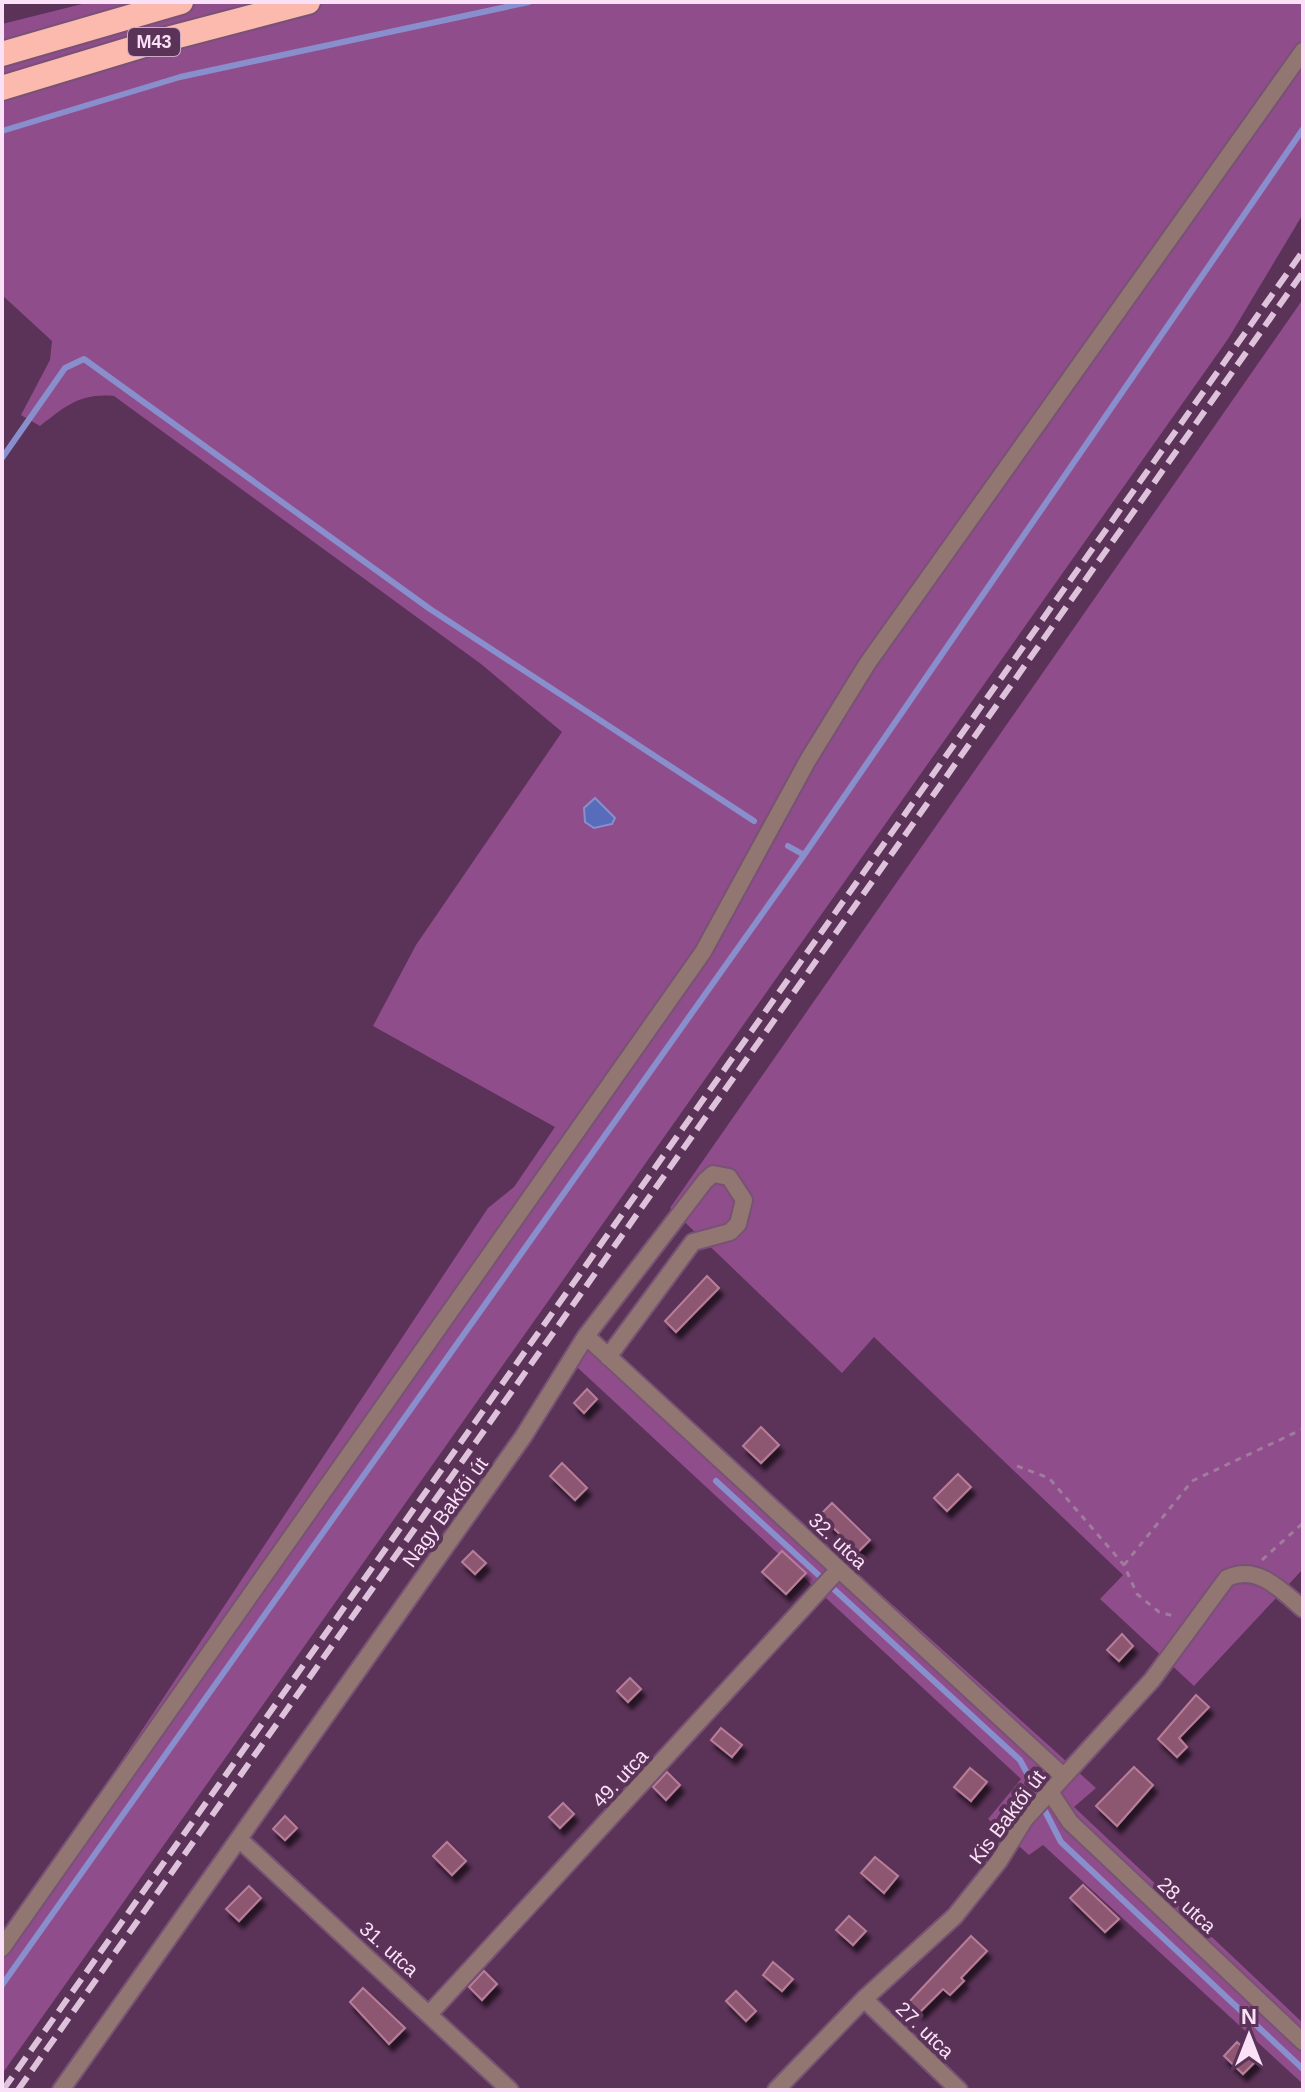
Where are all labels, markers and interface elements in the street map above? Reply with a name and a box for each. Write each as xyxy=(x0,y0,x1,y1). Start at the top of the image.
road number: M43 xyxy=(128,28,180,56)
street label: Nagy Baktói út xyxy=(398,1453,492,1571)
street label: 32. utca xyxy=(804,1509,872,1574)
street label: 49. utca xyxy=(588,1744,653,1812)
street label: Kis Baktói út xyxy=(965,1766,1049,1868)
street label: 28. utca xyxy=(1153,1873,1221,1938)
street label: 31. utca xyxy=(355,1917,423,1982)
north arrow xyxy=(1209,1996,1289,2076)
street label: 27. utca xyxy=(892,1997,959,2063)
text: N xyxy=(1241,2004,1257,2029)

